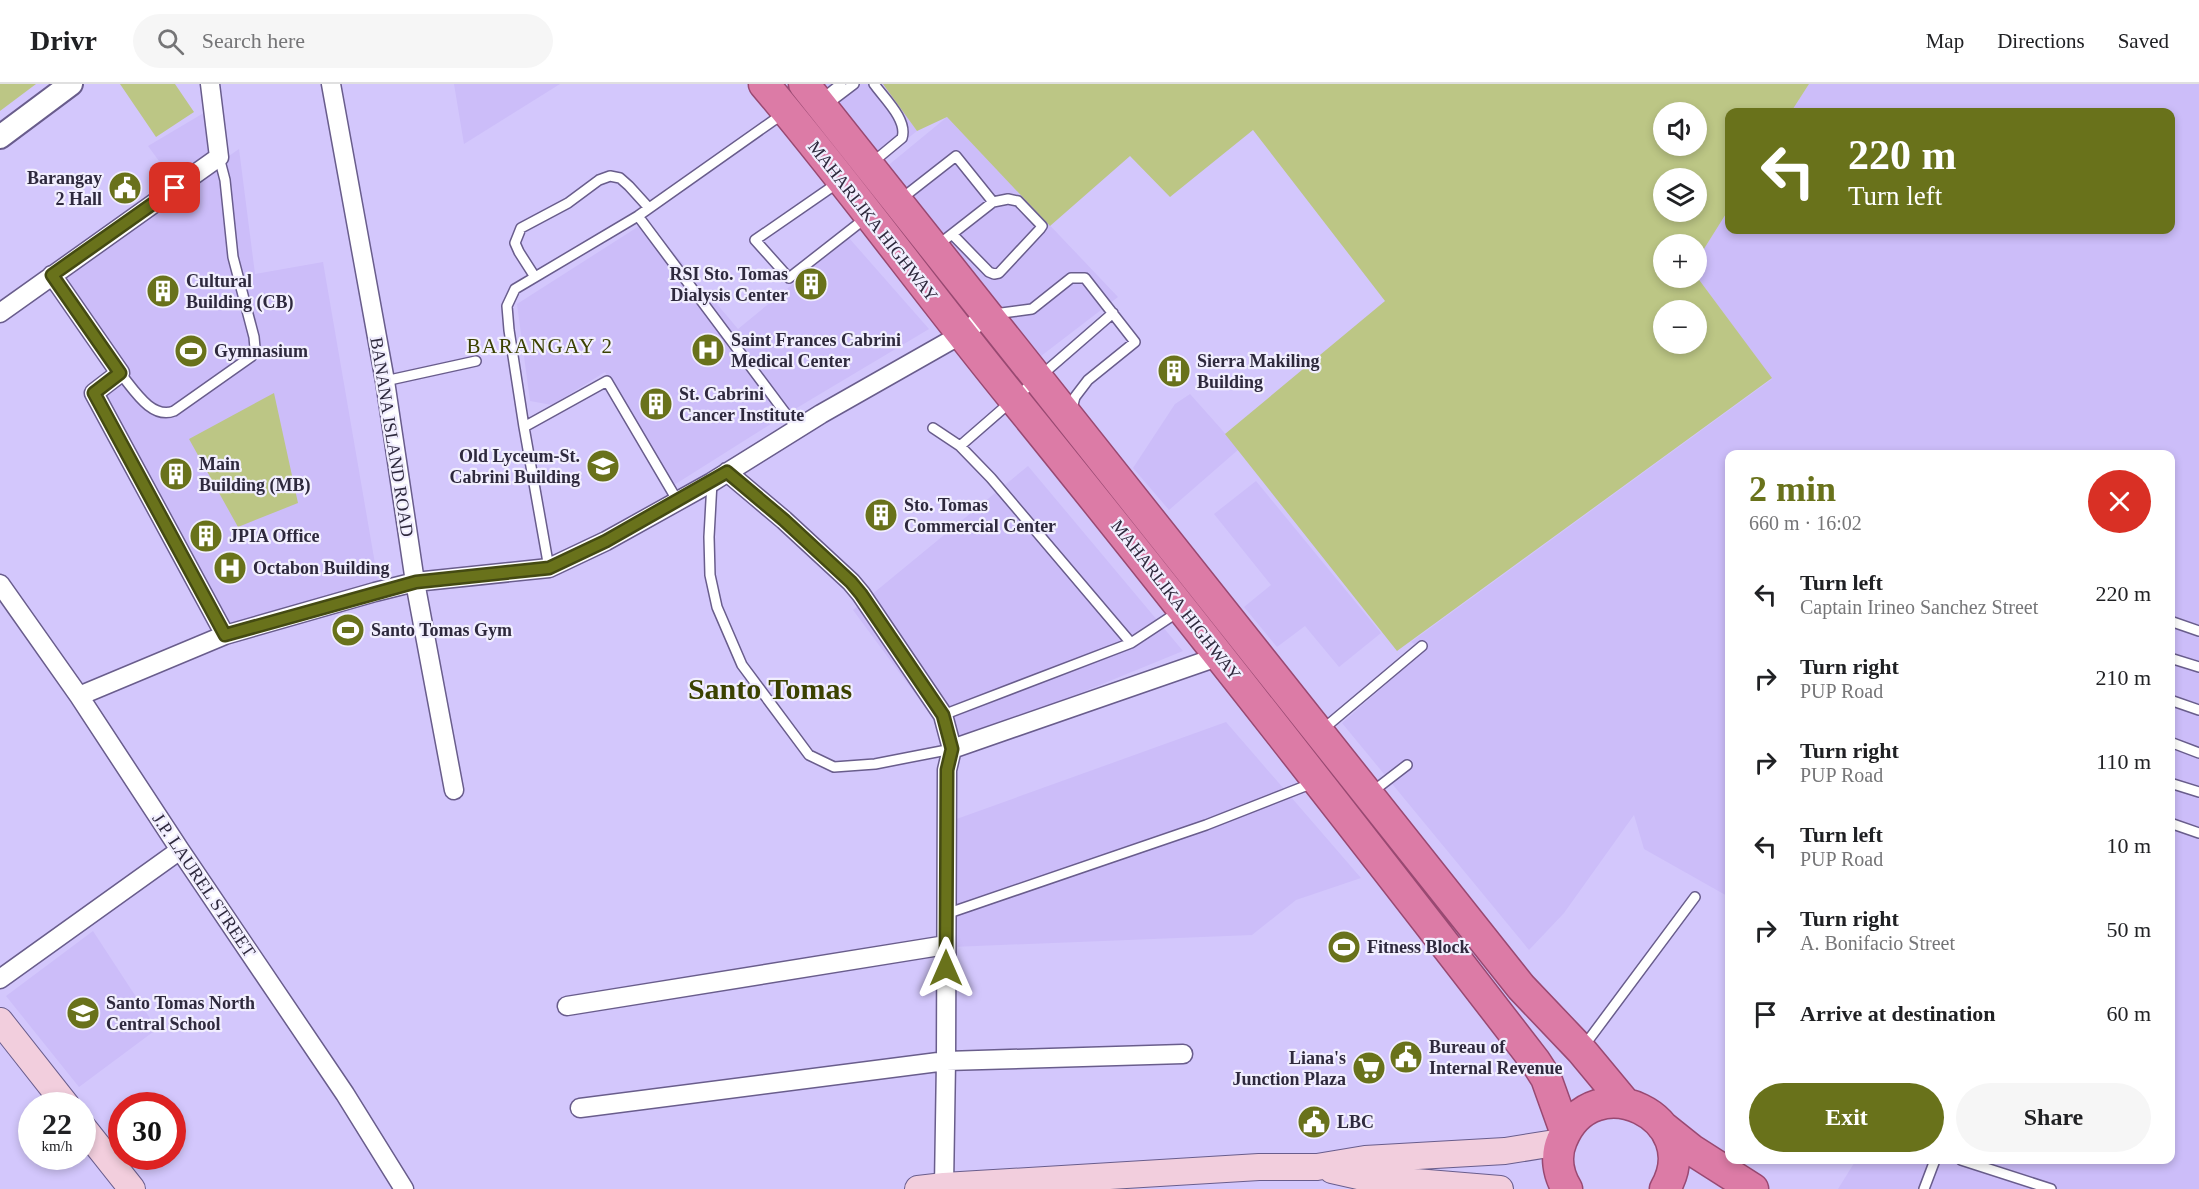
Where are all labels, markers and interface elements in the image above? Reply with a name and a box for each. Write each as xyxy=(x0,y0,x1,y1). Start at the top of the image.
search box xyxy=(133,14,553,68)
text: Drivr xyxy=(30,25,97,56)
icon: search xyxy=(154,25,187,58)
text: Search here xyxy=(202,28,305,53)
text: Map xyxy=(1926,29,1964,53)
text: Directions xyxy=(1997,29,2085,53)
text: Saved xyxy=(2118,29,2169,53)
map controls xyxy=(1653,102,1707,354)
button: sound xyxy=(1653,102,1707,156)
icon: left xyxy=(1749,132,1827,210)
text: 220 m xyxy=(1848,132,1957,178)
street label: MAHARLIKA HIGHWAY xyxy=(804,137,942,305)
pin xyxy=(149,162,200,213)
place label: Barangay 2 Hall xyxy=(27,168,102,209)
button: layers xyxy=(1653,168,1707,222)
public building icon: Barangay 2 Hall xyxy=(107,170,143,206)
icon: arrive xyxy=(158,171,191,204)
text: Turn left xyxy=(1848,181,1942,211)
button: + xyxy=(1653,234,1707,288)
place label: RSI Sto. Tomas Dialysis Center xyxy=(669,264,788,305)
building icon: RSI Sto. Tomas Dialysis Center xyxy=(793,266,829,302)
place label: Cultural Building (CB) xyxy=(186,271,294,313)
building icon: Cultural Building (CB) xyxy=(145,273,181,309)
button: − xyxy=(1653,300,1707,354)
place label: Saint Frances Cabrini Medical Center xyxy=(731,330,901,371)
hospital icon: Saint Frances Cabrini Medical Center xyxy=(690,332,726,368)
sports icon: Gymnasium xyxy=(173,333,209,369)
district label: BARANGAY 2 xyxy=(466,334,614,358)
street label: BANANA ISLAND ROAD xyxy=(366,336,418,538)
place label: Gymnasium xyxy=(214,341,308,361)
place label: Sierra Makiling Building xyxy=(1197,351,1320,392)
building icon: Sierra Makiling Building xyxy=(1156,353,1192,389)
place label: St. Cabrini Cancer Institute xyxy=(679,384,804,425)
building icon: St. Cabrini Cancer Institute xyxy=(638,386,674,422)
place label: Old Lyceum-St. Cabrini Building xyxy=(449,446,580,487)
school or university icon: Old Lyceum-St. Cabrini Building xyxy=(585,448,621,484)
place label: Main Building (MB) xyxy=(199,454,311,496)
building icon: Main Building (MB) xyxy=(158,456,194,492)
text: 2 min xyxy=(1749,469,1836,509)
button: close xyxy=(2088,470,2151,533)
place label: Sto. Tomas Commercial Center xyxy=(904,495,1056,536)
building icon: Sto. Tomas Commercial Center xyxy=(863,497,899,533)
text: 660 m · 16:02 xyxy=(1749,512,1862,534)
street label: MAHARLIKA HIGHWAY xyxy=(1107,516,1245,684)
building icon: JPIA Office xyxy=(188,518,224,554)
place label: JPIA Office xyxy=(229,526,319,546)
hospital icon: Octabon Building xyxy=(212,550,248,586)
place label: Octabon Building xyxy=(253,558,390,578)
text: Turn left xyxy=(1800,570,1883,595)
icon: left xyxy=(1749,578,1782,611)
text: 220 m xyxy=(2095,581,2151,606)
text: Captain Irineo Sanchez Street xyxy=(1800,596,2038,618)
sports icon: Santo Tomas Gym xyxy=(330,612,366,648)
place label: Santo Tomas Gym xyxy=(371,620,512,640)
text: Turn right xyxy=(1800,654,1899,679)
icon: right xyxy=(1749,662,1782,695)
text: 210 m xyxy=(2095,665,2151,690)
district label: Santo Tomas xyxy=(688,672,852,705)
text: PUP Road xyxy=(1800,680,1883,702)
text: Turn right xyxy=(1800,738,1899,763)
icon: right xyxy=(1749,746,1782,779)
text: 110 m xyxy=(2096,749,2151,774)
text: PUP Road xyxy=(1800,764,1883,786)
street label: J.P. LAUREL STREET xyxy=(148,809,260,961)
text: Turn left xyxy=(1800,822,1883,847)
icon: left xyxy=(1749,830,1782,863)
text: 10 m xyxy=(2106,833,2151,858)
text: PUP Road xyxy=(1800,848,1883,870)
text: Turn right xyxy=(1800,906,1899,931)
icon: right xyxy=(1749,914,1782,947)
text: 50 m xyxy=(2106,917,2151,942)
sports icon: Fitness Block xyxy=(1326,929,1362,965)
text: A. Bonifacio Street xyxy=(1800,932,1955,954)
position arrow xyxy=(914,936,978,1000)
place label: Fitness Block xyxy=(1367,937,1470,957)
place label: Santo Tomas North Central School xyxy=(106,993,255,1034)
school or university icon: Santo Tomas North Central School xyxy=(65,995,101,1031)
icon: arrive xyxy=(1749,998,1782,1031)
text: Arrive at destination xyxy=(1800,1001,1996,1026)
text: 60 m xyxy=(2106,1001,2151,1026)
place label: Bureau of Internal Revenue xyxy=(1429,1037,1563,1078)
public building icon: Bureau of Internal Revenue xyxy=(1388,1039,1424,1075)
place label: Liana's Junction Plaza xyxy=(1232,1048,1346,1089)
supermarket icon: Liana's Junction Plaza xyxy=(1351,1050,1387,1086)
button: Exit xyxy=(1749,1083,1944,1152)
button: Share xyxy=(1956,1083,2151,1152)
speed limit sign: 30 xyxy=(108,1092,186,1170)
public building icon: LBC xyxy=(1296,1104,1332,1140)
text: 22 xyxy=(42,1107,72,1140)
place label: LBC xyxy=(1337,1112,1374,1132)
text: km/h xyxy=(42,1138,72,1154)

